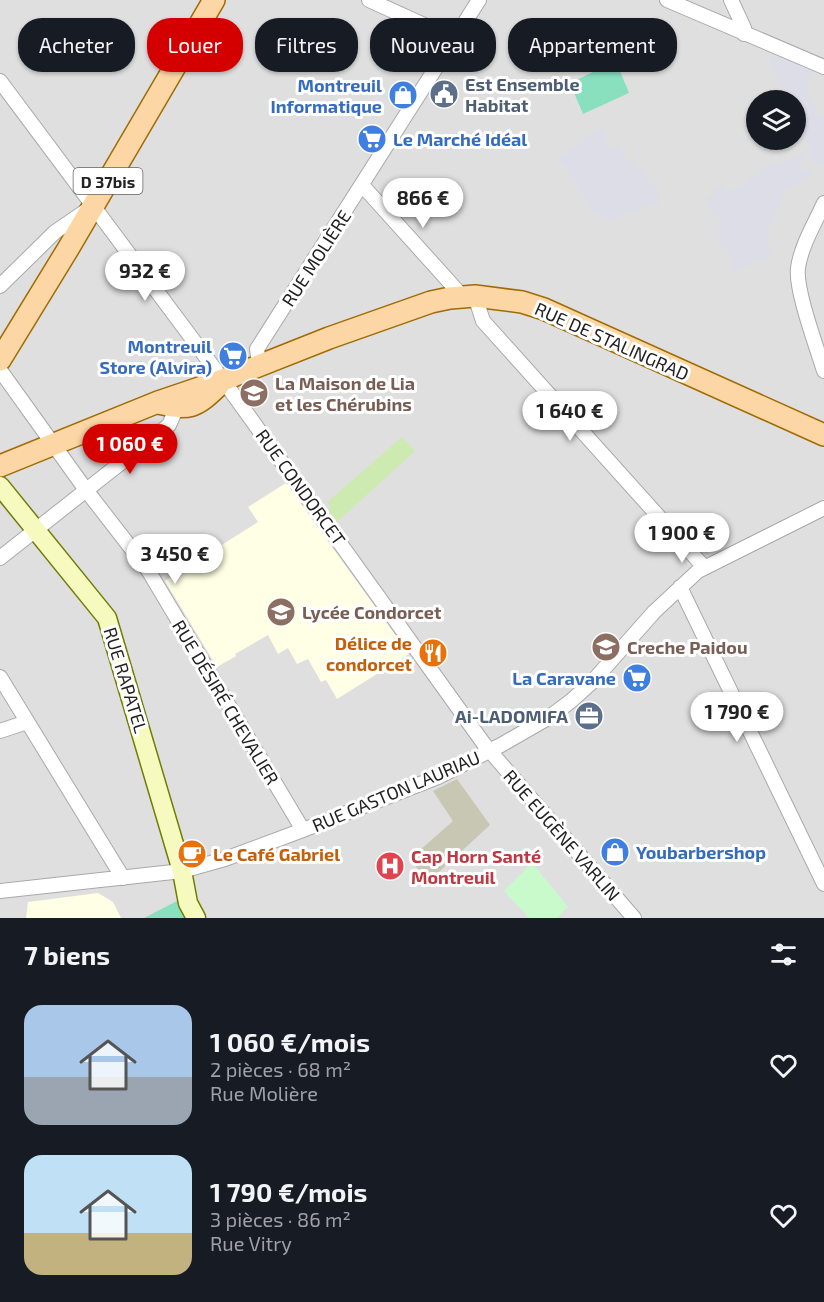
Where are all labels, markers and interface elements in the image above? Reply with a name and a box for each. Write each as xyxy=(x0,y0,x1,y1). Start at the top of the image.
chip: Acheter xyxy=(18,18,135,72)
chip: Louer xyxy=(147,18,243,72)
chip: Filtres xyxy=(255,18,358,72)
chip: Nouveau xyxy=(370,18,496,72)
chip: Appartement xyxy=(508,18,677,72)
place label: Est Ensemble Habitat xyxy=(465,73,580,116)
place label: Montreuil Informatique xyxy=(270,74,382,117)
public building icon: Est Ensemble Habitat xyxy=(428,78,460,110)
shop icon: Montreuil Informatique xyxy=(387,79,419,111)
map controls xyxy=(746,90,806,150)
button: layers xyxy=(746,90,806,150)
supermarket icon: Le Marché Idéal xyxy=(356,123,388,155)
place label: Le Marché Idéal xyxy=(393,128,527,150)
road number: D 37bis xyxy=(74,168,142,194)
pin: 866 € xyxy=(381,178,465,229)
text: 866 € xyxy=(396,185,450,209)
street label: RUE MOLIÈRE xyxy=(277,206,355,310)
pin: 932 € xyxy=(103,251,187,302)
text: 932 € xyxy=(119,258,171,282)
street label: RUE DE STALINGRAD xyxy=(532,297,692,385)
place label: Montreuil Store (Alvira) xyxy=(99,335,212,378)
supermarket icon: Montreuil Store (Alvira) xyxy=(217,340,249,372)
place label: La Maison de Lia et les Chérubins xyxy=(275,372,415,415)
school or university icon: La Maison de Lia et les Chérubins xyxy=(238,377,270,409)
pin: 1 640 € xyxy=(515,391,625,442)
text: 1 640 € xyxy=(536,398,604,422)
pin: 1 060 € xyxy=(75,424,185,475)
street label: RUE CONDORCET xyxy=(252,425,351,550)
text: 1 060 € xyxy=(96,431,164,455)
pin: 1 900 € xyxy=(627,513,737,564)
text: 1 900 € xyxy=(648,520,716,544)
pin: 3 450 € xyxy=(120,534,230,585)
text: 3 450 € xyxy=(140,541,210,565)
school or university icon: Lycée Condorcet xyxy=(265,596,297,628)
place label: Lycée Condorcet xyxy=(302,601,442,623)
street label: RUE DÉSIRÉ CHEVALIER xyxy=(168,616,284,788)
street label: RUE RAPATEL xyxy=(99,624,153,736)
school or university icon: Creche Paidou xyxy=(590,631,622,663)
place label: Délice de condorcet xyxy=(326,632,413,675)
place label: Creche Paidou xyxy=(627,636,748,658)
restaurant icon: Délice de condorcet xyxy=(417,637,449,669)
supermarket icon: La Caravane xyxy=(621,662,653,694)
place label: La Caravane xyxy=(512,667,616,689)
pin: 1 790 € xyxy=(682,692,792,743)
text: 1 790 € xyxy=(704,699,770,723)
office icon: Ai-LADOMIFA xyxy=(573,700,605,732)
place label: Ai-LADOMIFA xyxy=(455,705,568,727)
street label: RUE GASTON LAURIAU xyxy=(309,746,483,836)
street label: RUE EUGÈNE VARLIN xyxy=(499,765,625,905)
shop icon: Youbarbershop xyxy=(599,836,631,868)
cafe icon: Le Café Gabriel xyxy=(176,838,208,870)
place label: Youbarbershop xyxy=(636,841,766,863)
place label: Le Café Gabriel xyxy=(213,843,340,865)
place label: Cap Horn Santé Montreuil xyxy=(411,845,541,888)
hospital icon: Cap Horn Santé Montreuil xyxy=(374,850,406,882)
icon: filters xyxy=(767,938,800,971)
text: 7 biens xyxy=(24,939,110,970)
text: 1 060 €/mois xyxy=(210,1026,370,1057)
icon: home xyxy=(72,1029,144,1101)
icon: heart xyxy=(767,1049,800,1082)
text: 2 pièces · 68 m² xyxy=(210,1057,351,1081)
text: Rue Molière xyxy=(210,1081,318,1105)
text: 1 790 €/mois xyxy=(210,1176,367,1207)
icon: home xyxy=(72,1179,144,1251)
icon: heart xyxy=(767,1199,800,1232)
text: 3 pièces · 86 m² xyxy=(210,1207,351,1231)
text: Rue Vitry xyxy=(210,1231,292,1255)

